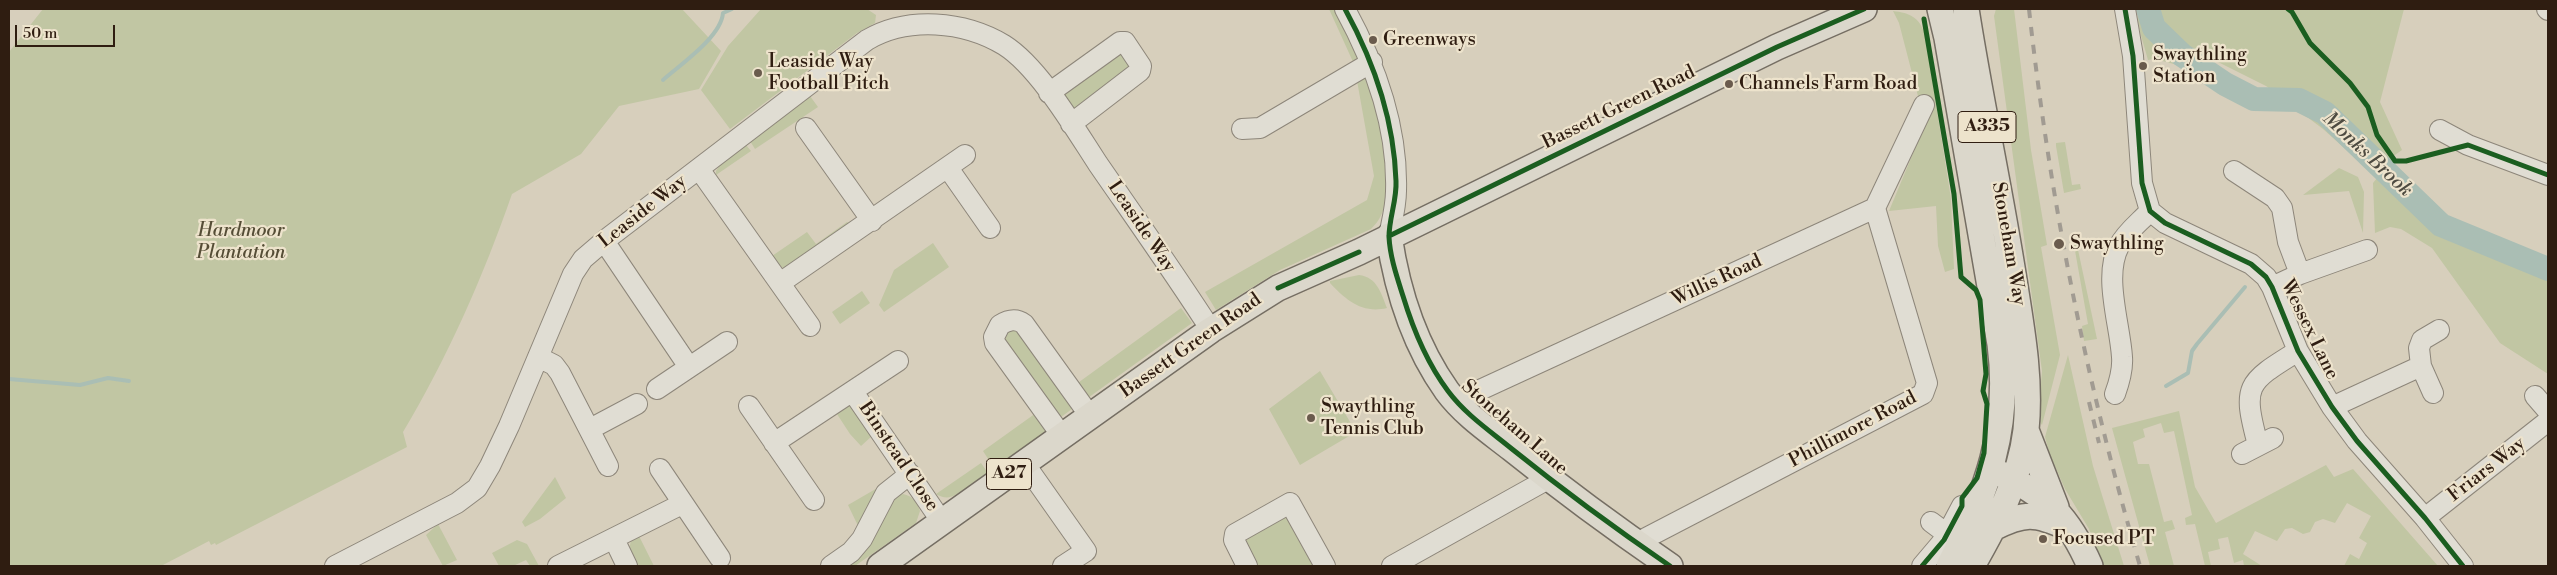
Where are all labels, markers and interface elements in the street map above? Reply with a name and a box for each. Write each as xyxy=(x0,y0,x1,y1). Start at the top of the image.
scale bar xyxy=(18,15,118,47)
text: 50 m xyxy=(23,24,57,43)
place label: Greenways xyxy=(1383,29,1476,51)
marker: Greenways xyxy=(1367,34,1379,46)
place label: Swaythling Station xyxy=(2153,44,2247,88)
place label: Leaside Way Football Pitch xyxy=(768,51,889,95)
marker: Swaythling Station xyxy=(2137,60,2149,72)
street label: Bassett Green Road xyxy=(1539,61,1699,155)
marker: Leaside Way Football Pitch xyxy=(752,67,764,79)
place label: Channels Farm Road xyxy=(1739,73,1917,95)
marker: Channels Farm Road xyxy=(1723,78,1735,90)
water label: Monks Brook xyxy=(2317,107,2417,203)
road number: A335 xyxy=(1958,111,2016,142)
street label: Leaside Way xyxy=(594,171,692,253)
street label: Leaside Way xyxy=(1102,177,1180,277)
street label: Stoneham Way xyxy=(1986,180,2030,308)
park label: Hardmoor Plantation xyxy=(197,220,285,264)
place label: Swaythling xyxy=(2070,233,2164,255)
marker: Swaythling xyxy=(2052,237,2066,251)
street label: Willis Road xyxy=(1668,250,1766,312)
street label: Wessex Lane xyxy=(2275,276,2343,384)
street label: Bassett Green Road xyxy=(1116,289,1266,403)
street label: Stoneham Lane xyxy=(1456,376,1572,480)
street label: Phillimore Road xyxy=(1785,387,1921,473)
place label: Swaythling Tennis Club xyxy=(1321,396,1424,440)
street label: Binstead Close xyxy=(853,398,943,516)
marker: Swaythling Tennis Club xyxy=(1305,412,1317,424)
street label: Friars Way xyxy=(2444,433,2530,507)
road number: A27 xyxy=(986,458,1032,489)
place label: Focused PT xyxy=(2053,528,2155,550)
marker: Focused PT xyxy=(2037,533,2049,545)

